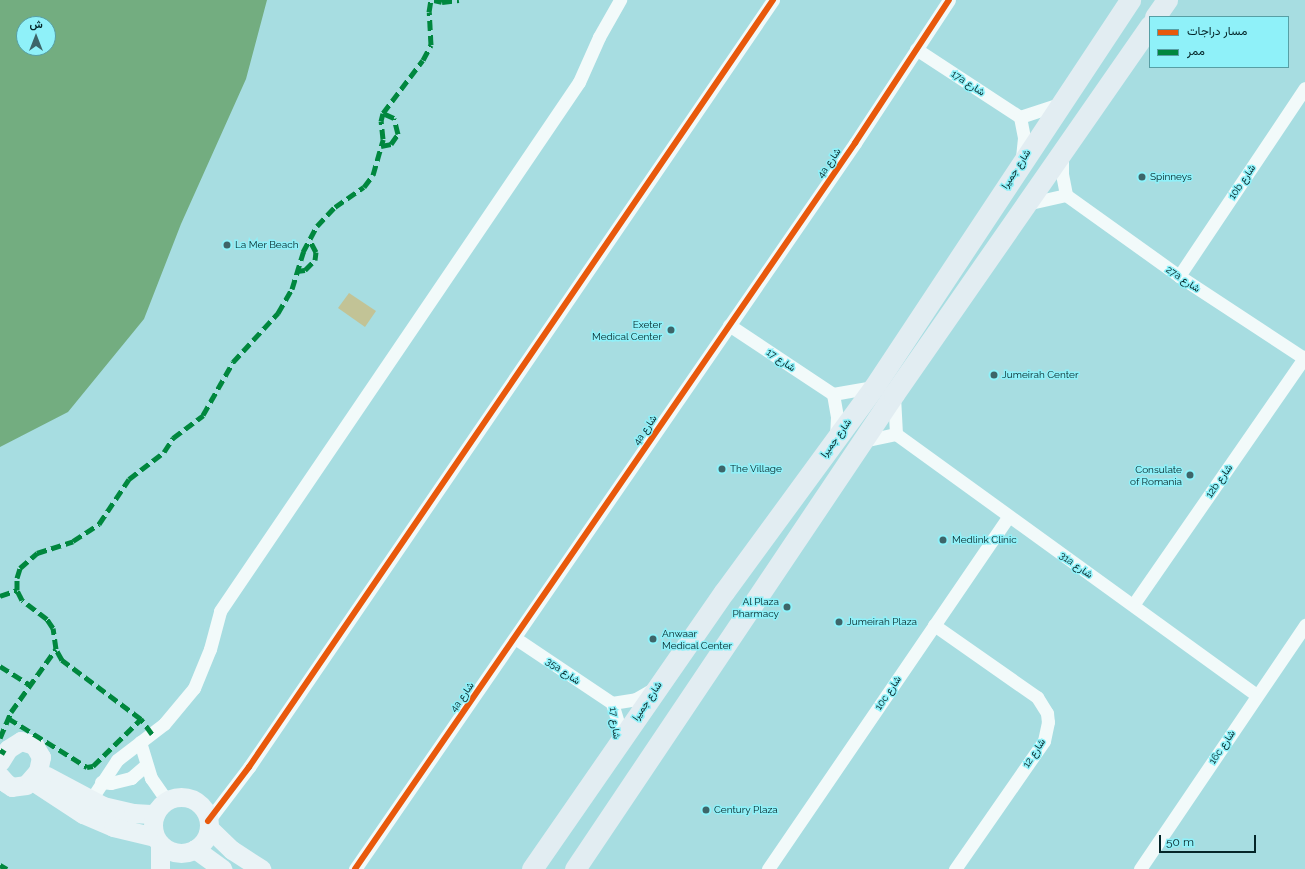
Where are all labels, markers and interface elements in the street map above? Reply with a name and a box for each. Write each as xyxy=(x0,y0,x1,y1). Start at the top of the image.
north arrow xyxy=(16,16,56,56)
legend xyxy=(1149,16,1289,68)
text: ش xyxy=(29,18,43,31)
text: مسار دراجات xyxy=(1187,24,1247,38)
text: ممر xyxy=(1187,44,1205,58)
street label: 17a شارع xyxy=(949,68,987,98)
street label: 4a شارع xyxy=(815,146,843,180)
street label: شارع جميرا xyxy=(999,147,1033,191)
street label: 10b شارع xyxy=(1226,162,1258,202)
place label: Spinneys xyxy=(1150,171,1192,183)
marker: Spinneys xyxy=(1137,172,1147,182)
place label: La Mer Beach xyxy=(235,239,299,251)
marker: La Mer Beach xyxy=(222,240,232,250)
street label: 27a شارع xyxy=(1164,263,1202,295)
place label: Exeter Medical Center xyxy=(592,318,662,342)
marker: Exeter Medical Center xyxy=(665,324,677,336)
street label: شارع 17 xyxy=(764,346,798,374)
place label: Jumeirah Center xyxy=(1002,369,1078,381)
marker: Jumeirah Center xyxy=(989,370,999,380)
street label: 4a شارع xyxy=(631,413,659,447)
street label: شارع جميرا xyxy=(818,416,854,460)
street label: 12b شارع xyxy=(1203,462,1235,500)
place label: The Village xyxy=(730,463,782,475)
place label: Consulate of Romania xyxy=(1130,463,1182,486)
marker: The Village xyxy=(717,464,727,474)
marker: Consulate of Romania xyxy=(1185,470,1195,480)
marker: Medlink Clinic xyxy=(937,534,949,546)
place label: Medlink Clinic xyxy=(952,534,1017,546)
street label: 31a شارع xyxy=(1057,549,1095,581)
place label: Al Plaza Pharmacy xyxy=(733,595,779,618)
marker: Al Plaza Pharmacy xyxy=(782,602,792,612)
place label: Jumeirah Plaza xyxy=(847,616,917,628)
marker: Jumeirah Plaza xyxy=(834,617,844,627)
place label: Anwaar Medical Center xyxy=(662,627,732,650)
marker: Anwaar Medical Center xyxy=(647,633,659,645)
street label: 35a شارع xyxy=(544,655,582,687)
street label: 10c شارع xyxy=(872,674,904,712)
street label: شارع جميرا xyxy=(630,679,664,723)
street label: 4a شارع xyxy=(447,680,477,714)
street label: شارع 17 xyxy=(607,706,623,740)
street label: 16c شارع xyxy=(1206,728,1238,766)
street label: شارع 12 xyxy=(1020,736,1048,770)
place label: Century Plaza xyxy=(714,804,778,816)
marker: Century Plaza xyxy=(701,805,711,815)
scale bar xyxy=(1161,827,1258,853)
text: 50 m xyxy=(1166,835,1194,849)

